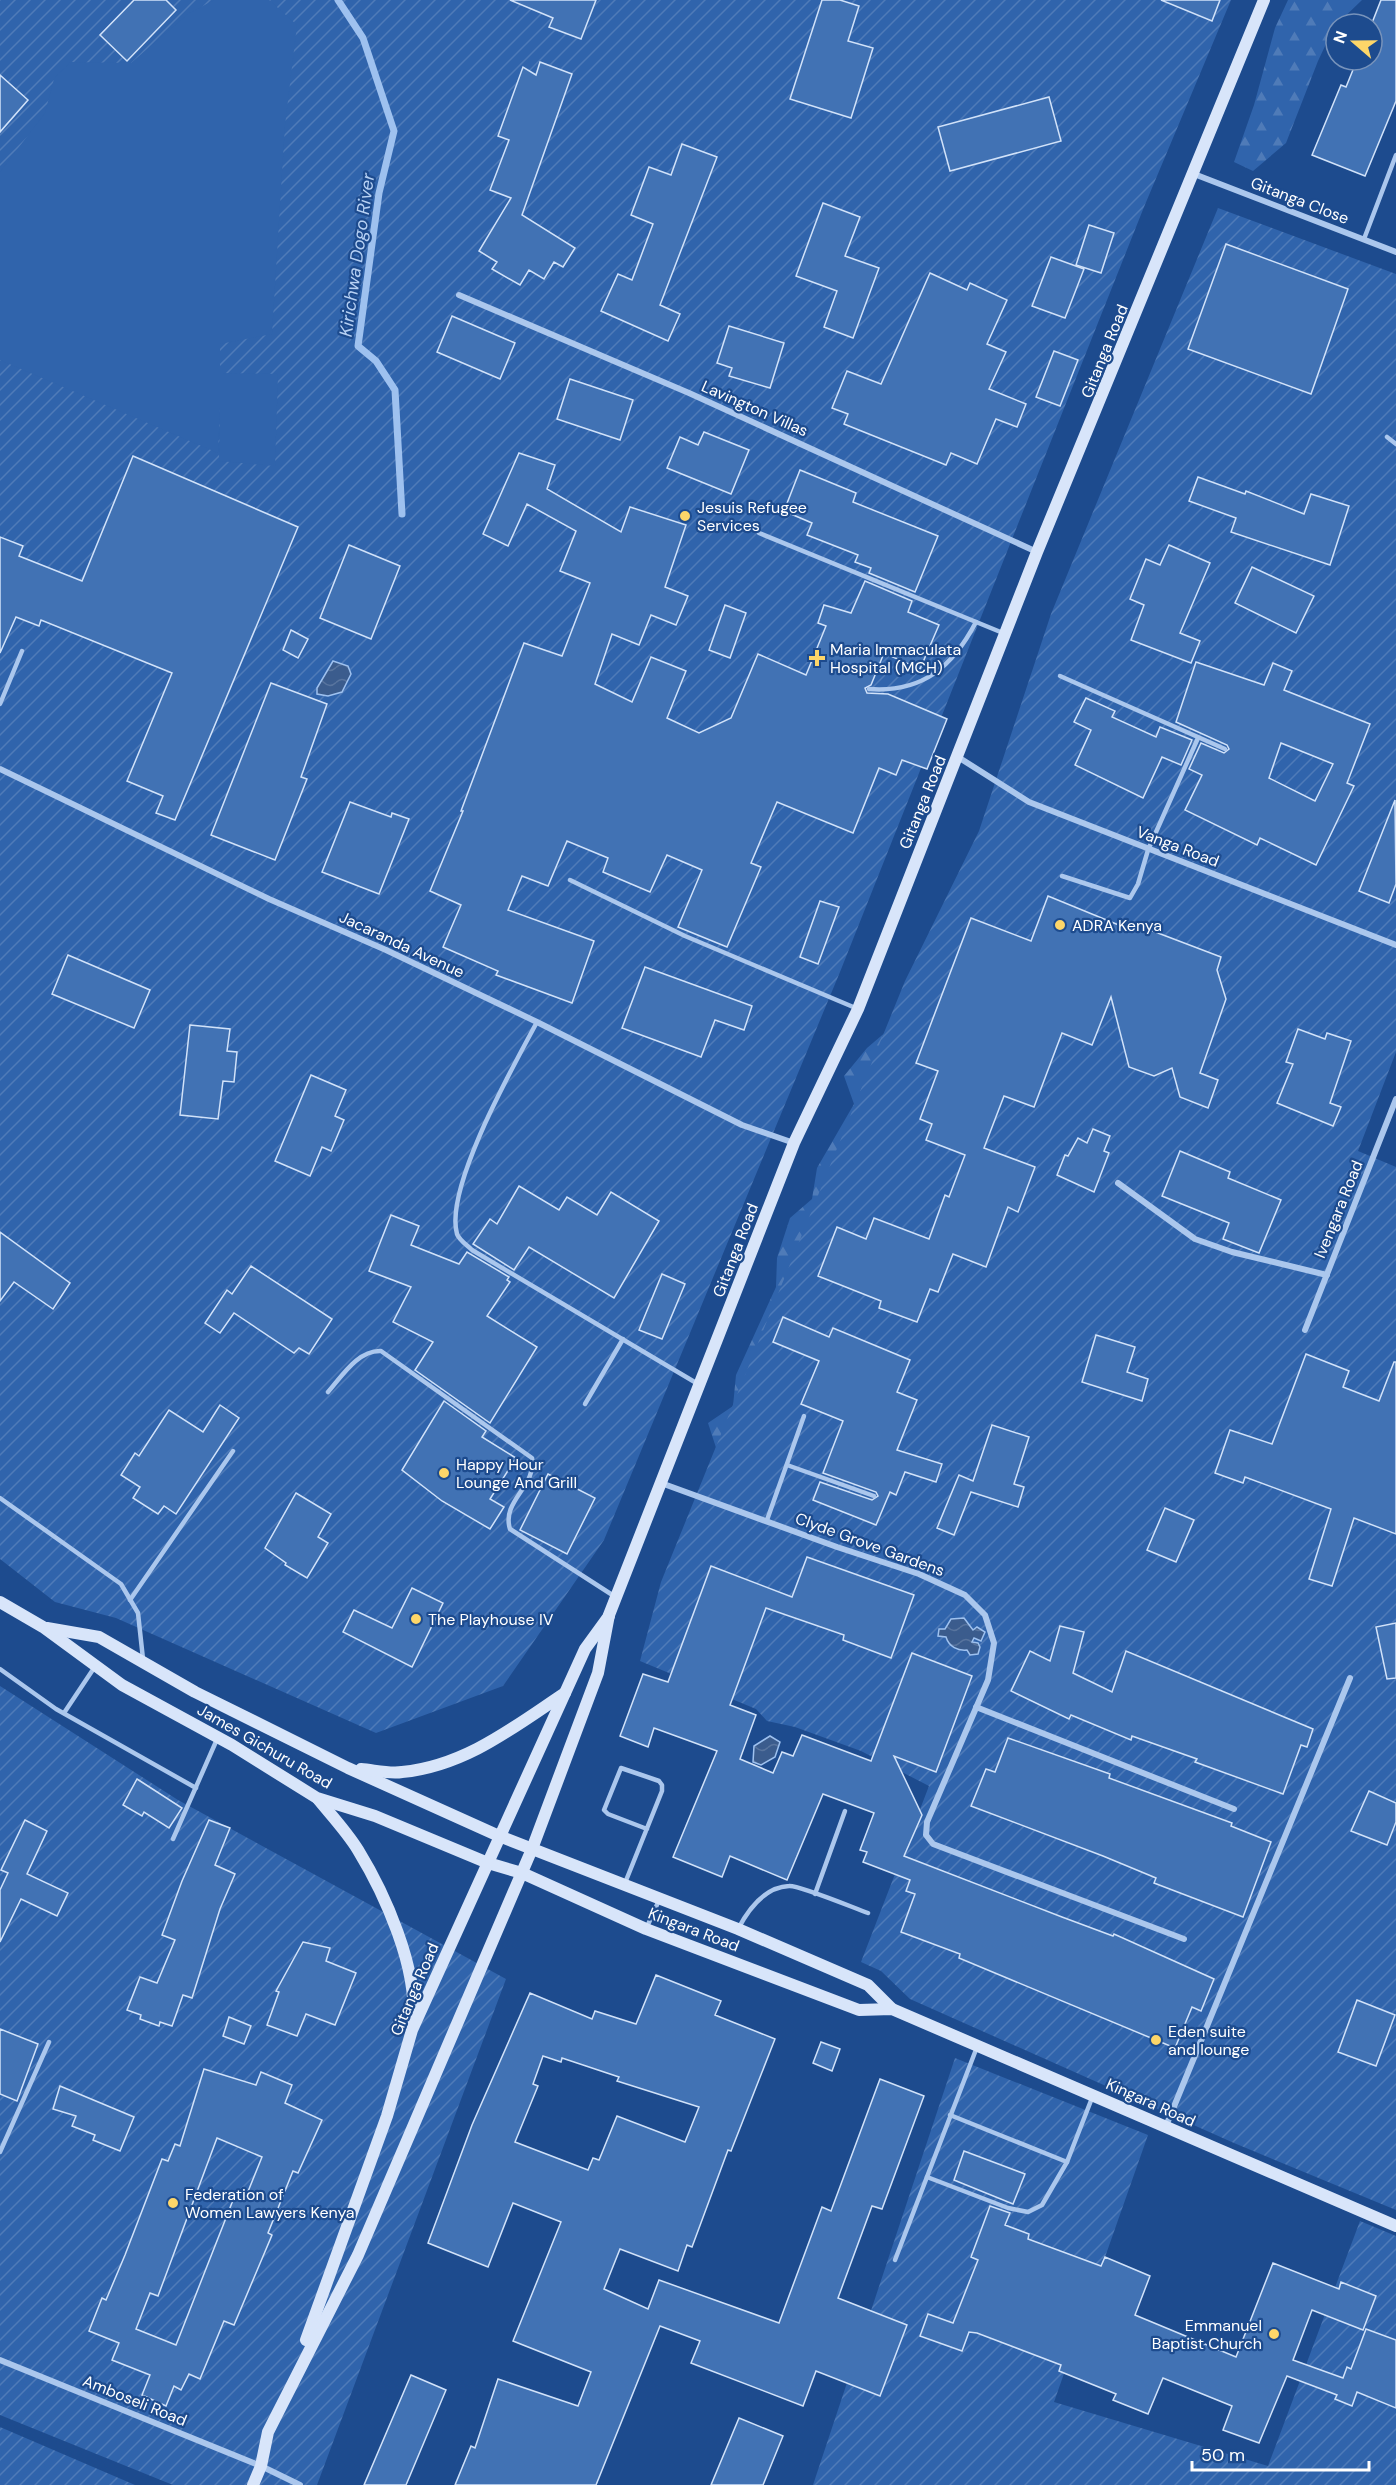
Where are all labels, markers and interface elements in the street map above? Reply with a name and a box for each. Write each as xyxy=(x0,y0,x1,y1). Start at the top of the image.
north arrow xyxy=(1324,12,1384,72)
text: N xyxy=(1329,28,1352,46)
water label: Kirichwa Dogo River xyxy=(334,170,381,338)
street label: Gitanga Close xyxy=(1248,172,1352,229)
street label: Gitanga Road xyxy=(1076,301,1133,401)
street label: Lavington Villas xyxy=(698,376,811,441)
place label: Jesuis Refugee Services xyxy=(697,497,807,536)
marker: Jesuis Refugee Services xyxy=(678,509,692,523)
place label: Maria Immaculata Hospital (MCH) xyxy=(830,639,961,678)
marker: Maria Immaculata Hospital (MCH) xyxy=(808,649,826,667)
street label: Gitanga Road xyxy=(894,752,951,852)
street label: Vanga Road xyxy=(1134,821,1222,872)
street label: Jacaranda Avenue xyxy=(336,906,468,983)
place label: ADRA Kenya xyxy=(1072,915,1162,936)
marker: ADRA Kenya xyxy=(1053,918,1067,932)
street label: Ivengara Road xyxy=(1309,1157,1368,1261)
street label: Gitanga Road xyxy=(708,1200,763,1300)
place label: Happy Hour Lounge And Grill xyxy=(456,1454,577,1493)
marker: Happy Hour Lounge And Grill xyxy=(437,1466,451,1480)
street label: Clyde Grove Gardens xyxy=(792,1508,947,1581)
place label: The Playhouse IV xyxy=(428,1609,554,1630)
marker: The Playhouse IV xyxy=(409,1612,423,1626)
street label: James Gichuru Road xyxy=(193,1699,336,1794)
street label: Kingara Road xyxy=(645,1902,742,1956)
street label: Gitanga Road xyxy=(385,1939,444,2039)
place label: Eden suite and lounge xyxy=(1168,2021,1249,2060)
marker: Eden suite and lounge xyxy=(1149,2033,1163,2047)
street label: Kingara Road xyxy=(1103,2073,1199,2132)
place label: Federation of Women Lawyers Kenya xyxy=(185,2184,355,2223)
marker: Federation of Women Lawyers Kenya xyxy=(166,2196,180,2210)
place label: Emmanuel Baptist Church xyxy=(1152,2315,1262,2354)
marker: Emmanuel Baptist Church xyxy=(1267,2327,1281,2341)
street label: Amboseli Road xyxy=(80,2370,190,2431)
scale bar xyxy=(1192,2434,1369,2472)
text: 50 m xyxy=(1201,2443,1245,2467)

